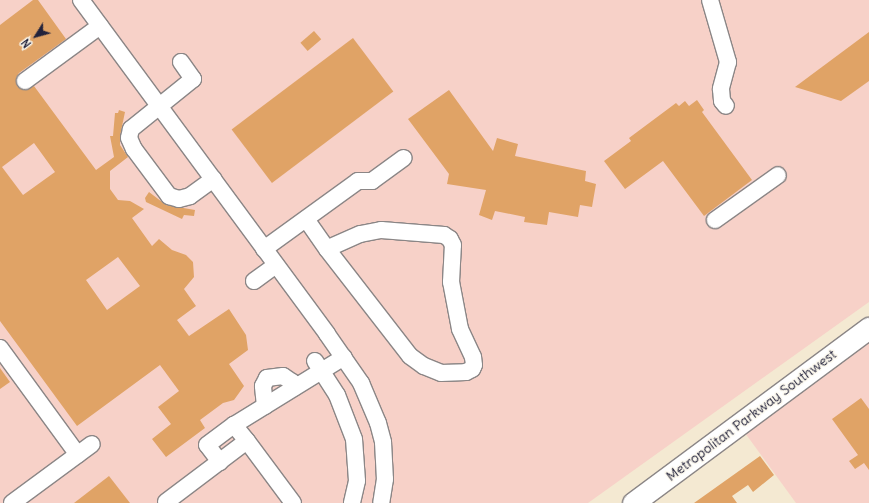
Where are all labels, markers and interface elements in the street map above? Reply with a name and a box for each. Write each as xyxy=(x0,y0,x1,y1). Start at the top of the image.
north arrow xyxy=(16,16,56,56)
text: N xyxy=(19,36,34,50)
street label: Metropolitan Parkway Southwest xyxy=(663,346,839,484)

